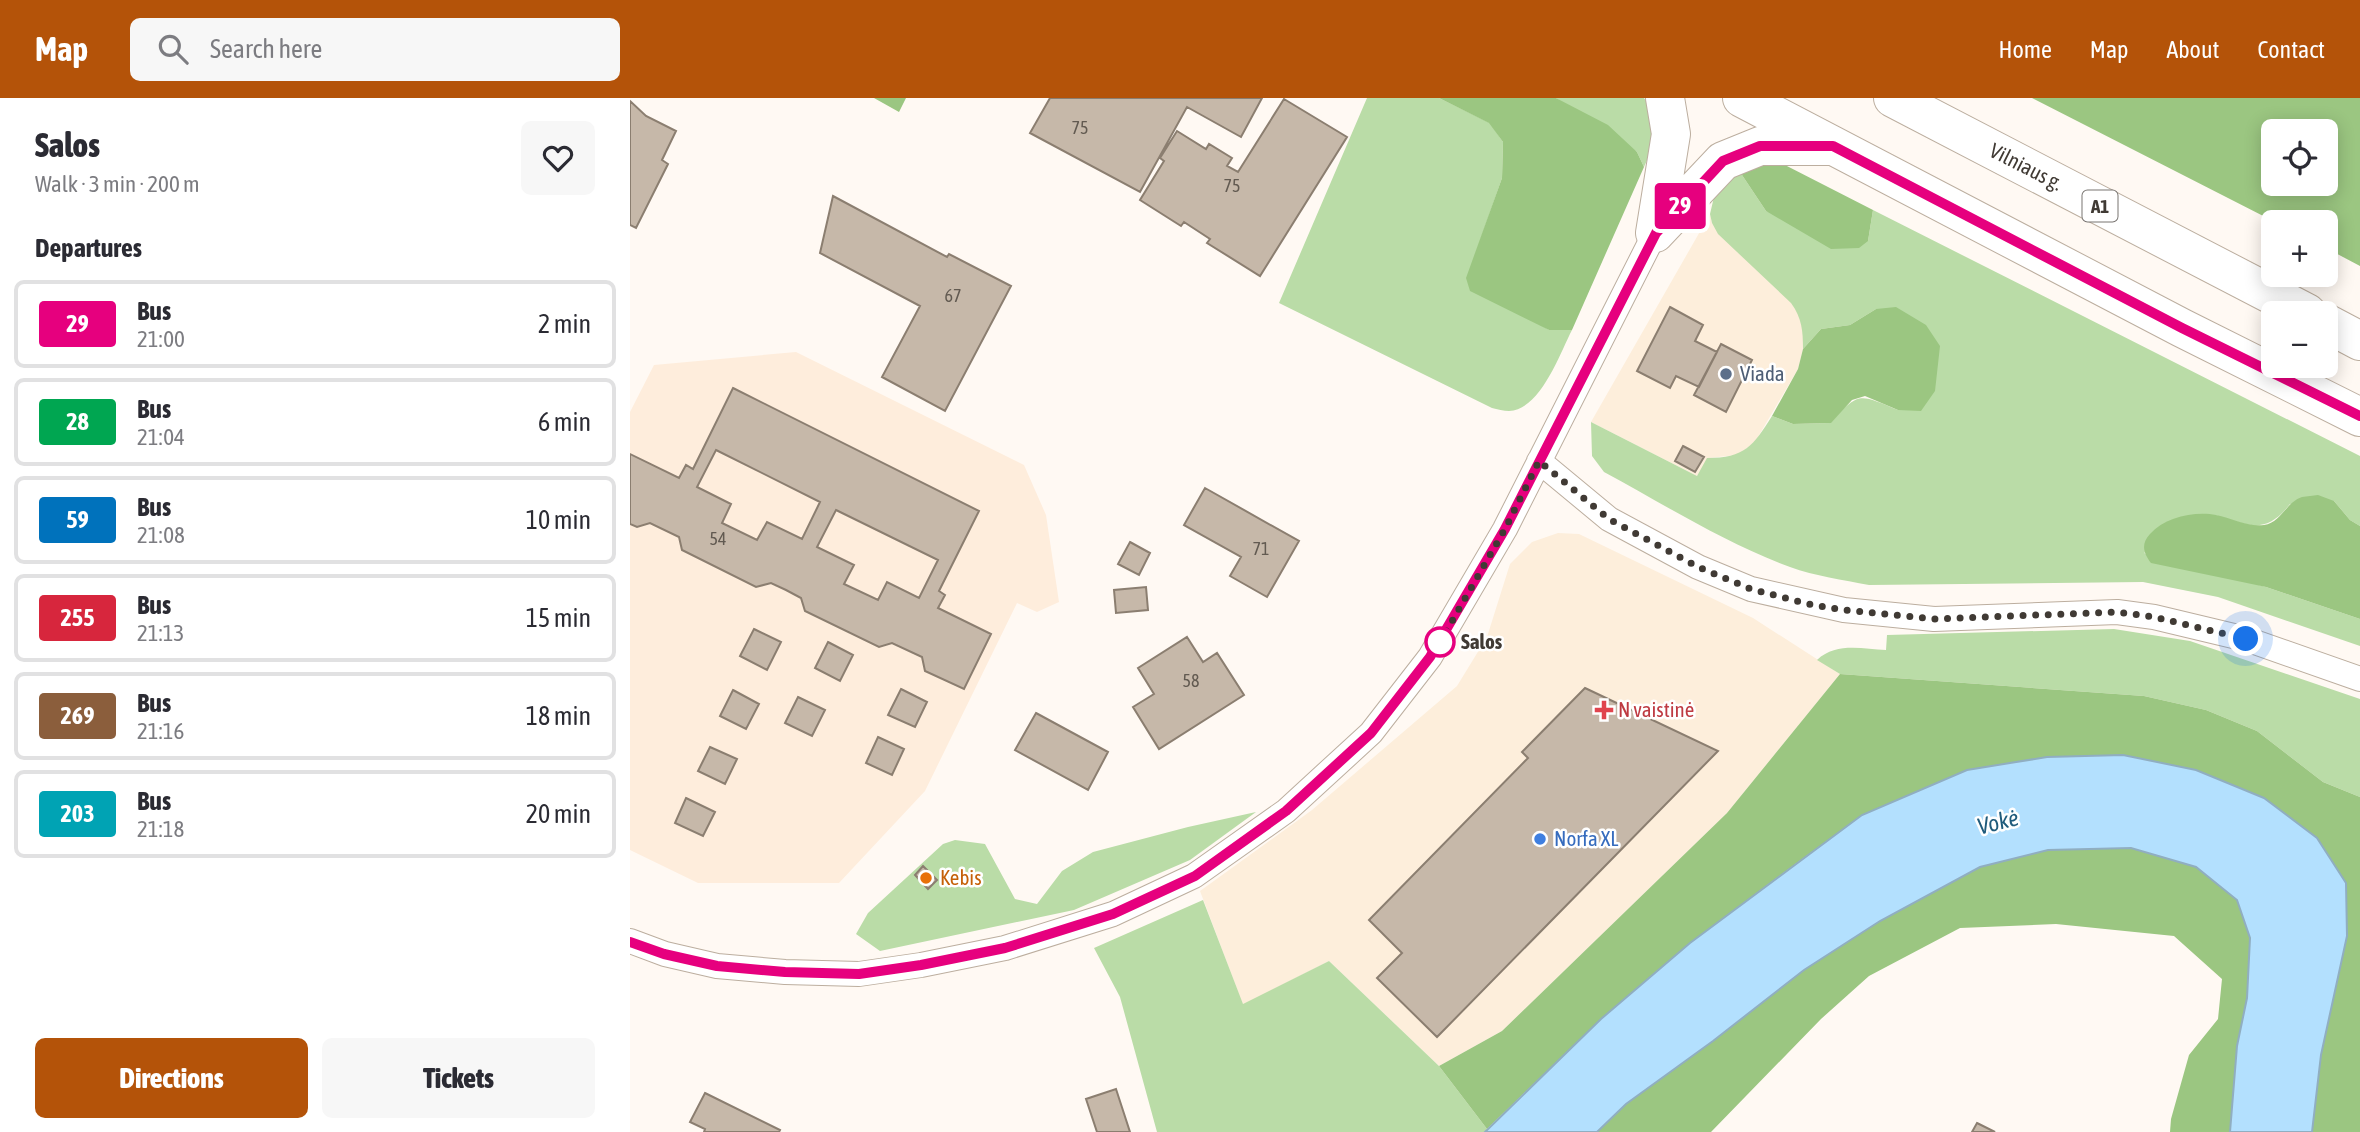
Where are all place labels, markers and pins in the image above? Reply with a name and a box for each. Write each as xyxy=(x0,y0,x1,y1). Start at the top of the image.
place label: Viada xyxy=(1740,361,1785,385)
marker: Viada xyxy=(1718,366,1734,382)
marker: Salos xyxy=(1425,627,1455,657)
place label: Salos xyxy=(1461,629,1503,653)
place label: N vaistinė xyxy=(1618,697,1694,721)
marker: N vaistinė xyxy=(1596,702,1612,718)
place label: Norfa XL xyxy=(1554,826,1618,850)
marker: Norfa XL xyxy=(1532,831,1548,847)
place label: Kebis xyxy=(940,865,982,889)
marker: Kebis xyxy=(918,870,934,886)

